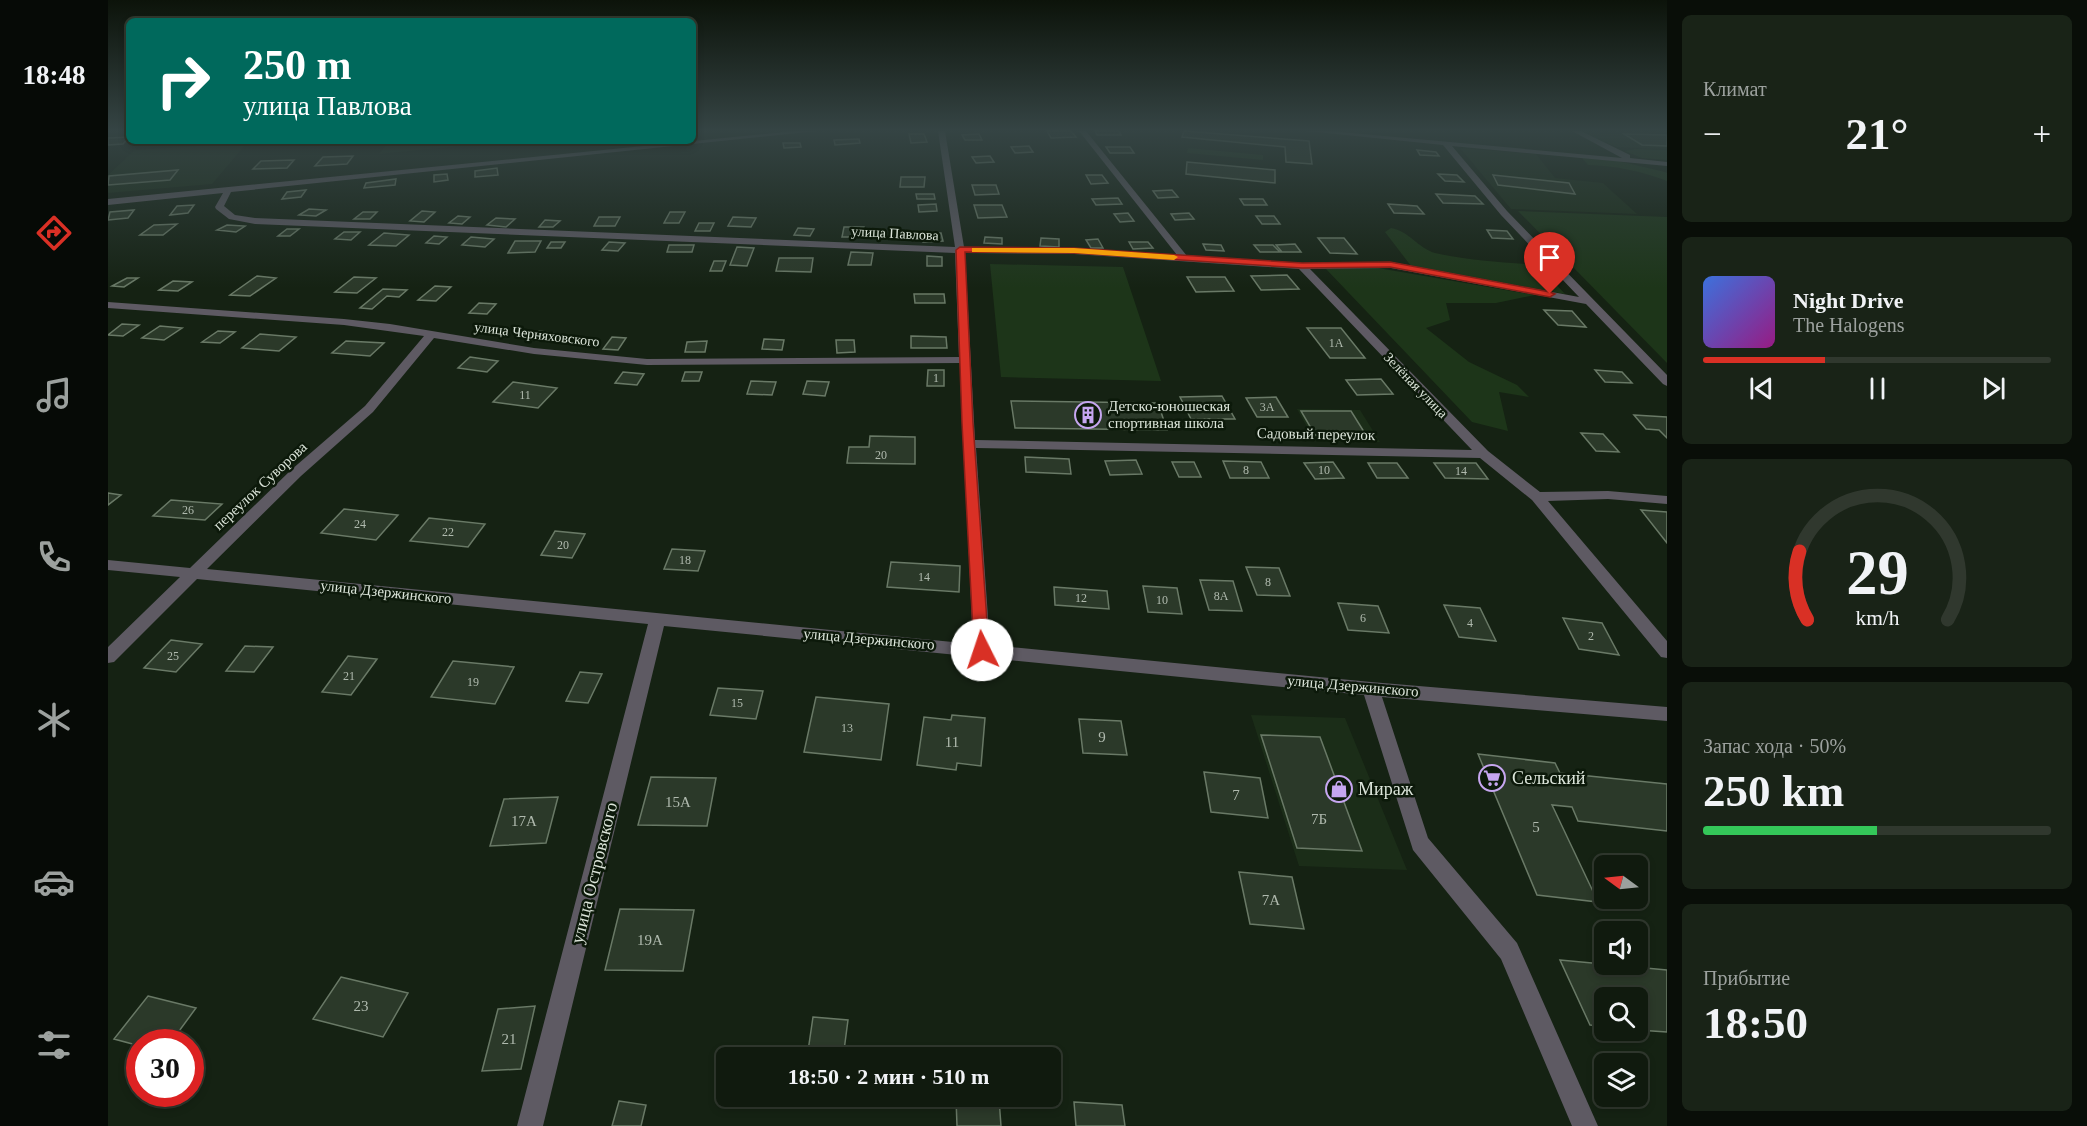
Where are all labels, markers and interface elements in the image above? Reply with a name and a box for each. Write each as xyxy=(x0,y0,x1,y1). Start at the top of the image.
icon: right xyxy=(144,42,222,120)
text: 250 m xyxy=(243,42,352,88)
text: 18:48 xyxy=(23,60,86,90)
text: Климат xyxy=(1703,78,1767,100)
text: улица Павлова xyxy=(243,91,412,121)
text: 21° xyxy=(1846,109,1909,159)
text: − xyxy=(1703,116,1722,152)
text: + xyxy=(2032,116,2051,152)
icon: directions xyxy=(33,212,75,254)
street label: улица Павлова xyxy=(851,224,940,243)
pin xyxy=(1524,232,1575,294)
icon: arrive xyxy=(1533,241,1566,274)
text: Night Drive xyxy=(1793,288,1904,313)
text: The Halogens xyxy=(1793,314,1905,336)
street label: улица Черняховского xyxy=(473,319,600,350)
house number: 1А xyxy=(1329,336,1344,350)
street label: Зелёная улица xyxy=(1381,350,1451,422)
house number: 1 xyxy=(933,371,939,385)
icon: previous xyxy=(1745,372,1778,405)
icon: pause xyxy=(1861,372,1894,405)
icon: next xyxy=(1977,372,2010,405)
icon: music xyxy=(33,374,75,416)
house number: 11 xyxy=(519,388,531,402)
place label: Детско-юношеская спортивная школа xyxy=(1108,398,1230,431)
building icon: Детско-юношеская спортивная школа xyxy=(1073,400,1103,430)
house number: 3А xyxy=(1260,400,1275,414)
street label: Садовый переулок xyxy=(1257,425,1376,443)
street label: переулок Суворова xyxy=(210,438,310,533)
house number: 20 xyxy=(875,448,887,462)
house number: 8 xyxy=(1243,463,1249,477)
house number: 10 xyxy=(1318,463,1330,477)
house number: 14 xyxy=(1455,464,1467,478)
house number: 26 xyxy=(182,503,194,517)
house number: 24 xyxy=(354,517,366,531)
house number: 22 xyxy=(442,525,454,539)
icon: phone xyxy=(33,536,75,578)
house number: 20 xyxy=(557,538,569,552)
text: 29 xyxy=(1846,538,1908,607)
house number: 18 xyxy=(679,553,691,567)
house number: 14 xyxy=(918,570,930,584)
house number: 8 xyxy=(1265,575,1271,589)
street label: улица Дзержинского xyxy=(320,577,452,607)
house number: 8А xyxy=(1214,589,1229,603)
house number: 12 xyxy=(1075,591,1087,605)
house number: 10 xyxy=(1156,593,1168,607)
text: km/h xyxy=(1855,606,1899,630)
house number: 6 xyxy=(1360,611,1366,625)
house number: 4 xyxy=(1467,616,1473,630)
position arrow xyxy=(950,618,1014,682)
street label: улица Дзержинского xyxy=(803,625,935,653)
house number: 2 xyxy=(1588,629,1594,643)
house number: 25 xyxy=(167,649,179,663)
house number: 21 xyxy=(343,669,355,683)
street label: улица Дзержинского xyxy=(1287,672,1419,700)
house number: 19 xyxy=(467,675,479,689)
house number: 15 xyxy=(731,696,743,710)
icon: climate xyxy=(33,699,75,741)
house number: 13 xyxy=(841,721,853,735)
house number: 9 xyxy=(1098,729,1106,745)
house number: 11 xyxy=(945,734,959,750)
text: Запас хода · 50% xyxy=(1703,735,1846,757)
supermarket icon: Сельский xyxy=(1477,763,1507,793)
text: 250 km xyxy=(1703,766,1844,816)
place label: Сельский xyxy=(1512,768,1586,788)
shop icon: Мираж xyxy=(1324,774,1354,804)
place label: Мираж xyxy=(1358,779,1414,799)
house number: 7 xyxy=(1232,787,1240,803)
house number: 15А xyxy=(665,794,691,810)
street label: улица Островского xyxy=(567,800,621,946)
house number: 7Б xyxy=(1311,811,1327,827)
house number: 17А xyxy=(511,813,537,829)
house number: 5 xyxy=(1532,819,1540,835)
north arrow xyxy=(1594,855,1648,909)
map controls xyxy=(1594,855,1648,1107)
icon: car xyxy=(33,861,75,903)
house number: 7А xyxy=(1262,892,1280,908)
button: sound xyxy=(1594,921,1648,975)
house number: 19А xyxy=(637,932,663,948)
text: Прибытие xyxy=(1703,967,1790,989)
button: search xyxy=(1594,987,1648,1041)
house number: 23 xyxy=(354,998,369,1014)
text: 18:50 xyxy=(1703,998,1808,1048)
icon: filters xyxy=(33,1024,75,1066)
speed limit sign: 30 xyxy=(126,1029,204,1107)
house number: 21 xyxy=(502,1031,517,1047)
button: layers xyxy=(1594,1053,1648,1107)
text: 18:50 · 2 мин · 510 m xyxy=(788,1064,989,1089)

